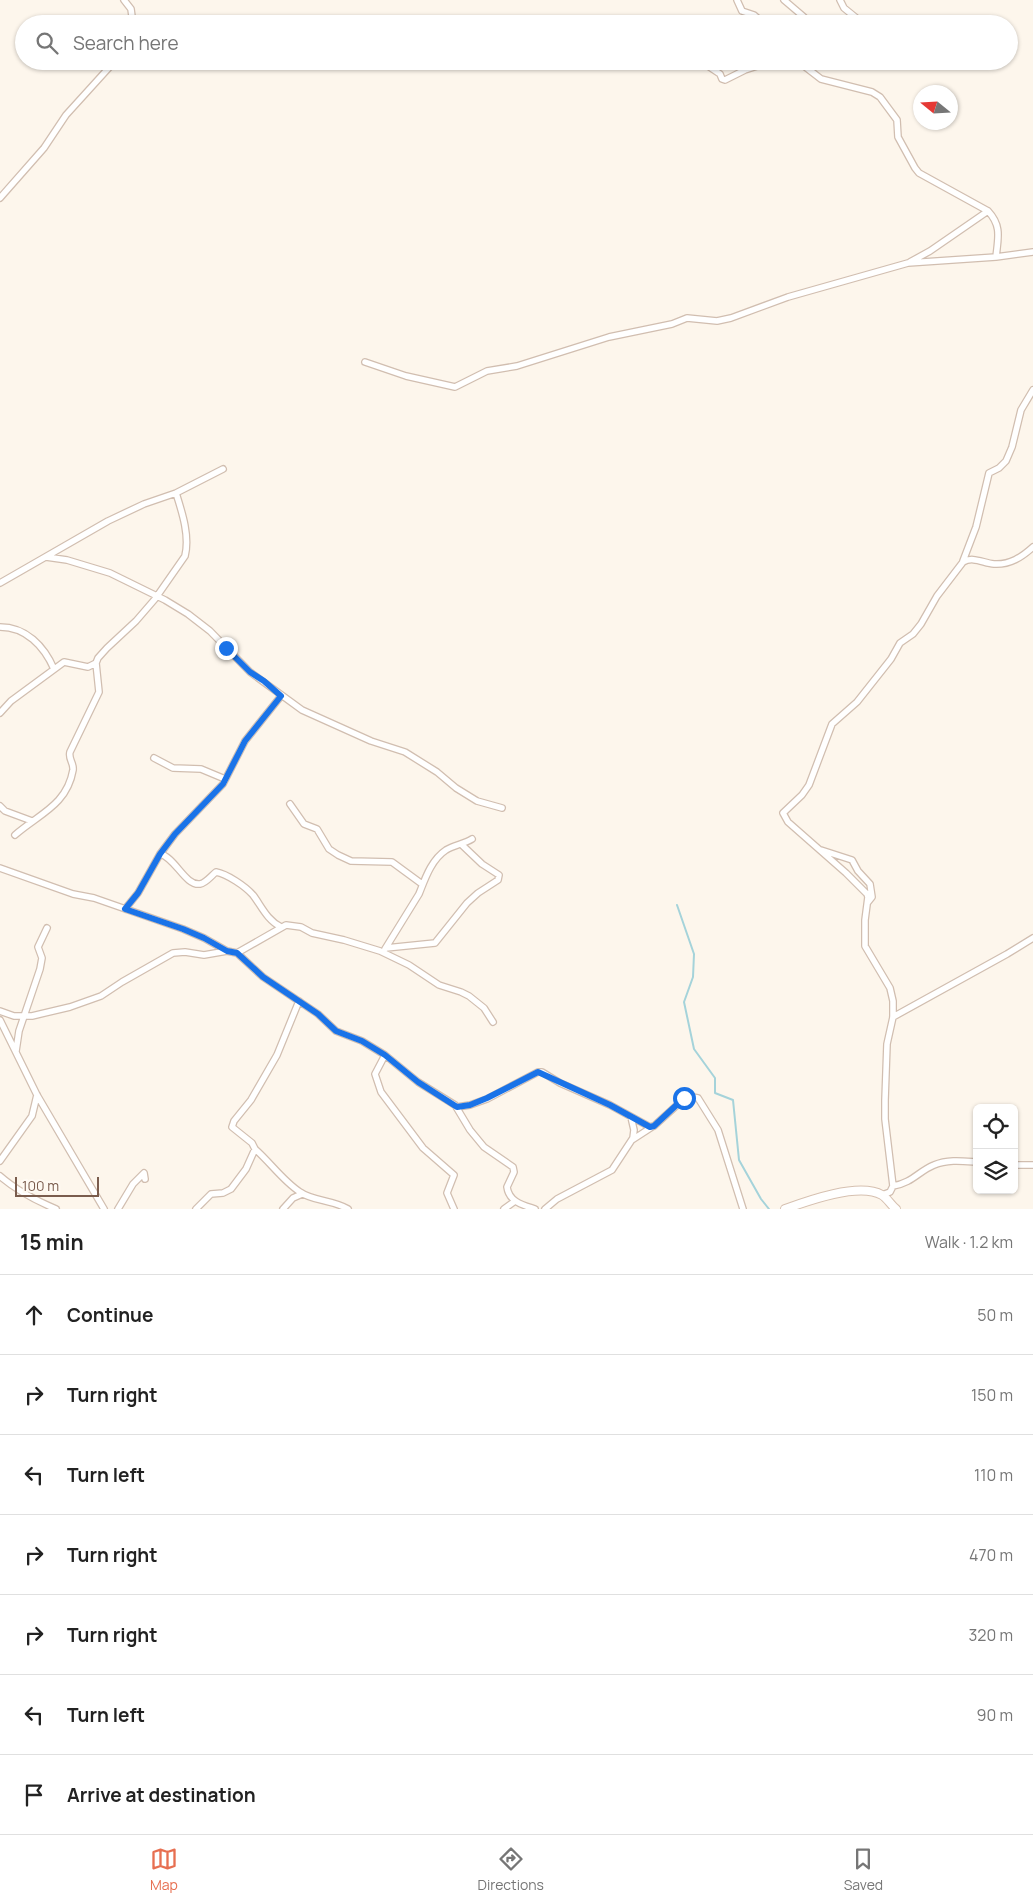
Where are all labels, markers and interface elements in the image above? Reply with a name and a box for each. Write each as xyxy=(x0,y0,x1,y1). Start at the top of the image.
search box xyxy=(15,15,1018,70)
icon: search xyxy=(33,29,61,57)
text: Search here xyxy=(73,30,179,56)
north arrow xyxy=(913,85,958,130)
route end xyxy=(215,637,238,660)
route start xyxy=(673,1087,696,1110)
map controls xyxy=(973,1104,1018,1194)
button: locate xyxy=(973,1104,1018,1149)
button: layers xyxy=(973,1149,1018,1194)
scale bar xyxy=(15,1174,99,1197)
text: 100 m xyxy=(22,1176,59,1195)
text: 15 min xyxy=(20,1228,84,1256)
text: Walk · 1.2 km xyxy=(925,1231,1013,1253)
icon: ahead xyxy=(20,1301,48,1329)
text: Continue xyxy=(67,1302,153,1328)
text: 50 m xyxy=(977,1304,1013,1326)
icon: right xyxy=(20,1381,48,1409)
text: Turn right xyxy=(67,1382,157,1408)
text: 150 m xyxy=(971,1384,1013,1406)
icon: left xyxy=(20,1461,48,1489)
text: Turn left xyxy=(67,1462,145,1488)
text: 110 m xyxy=(974,1464,1013,1486)
icon: right xyxy=(20,1541,48,1569)
text: Turn right xyxy=(67,1542,157,1568)
text: 470 m xyxy=(969,1544,1013,1566)
icon: right xyxy=(20,1621,48,1649)
text: Turn right xyxy=(67,1622,157,1648)
text: 320 m xyxy=(969,1624,1013,1646)
icon: left xyxy=(20,1701,48,1729)
text: Turn left xyxy=(67,1702,145,1728)
text: 90 m xyxy=(977,1704,1013,1726)
icon: arrive xyxy=(20,1781,48,1809)
text: Arrive at destination xyxy=(67,1782,256,1808)
tab: Map xyxy=(150,1845,178,1894)
tab: Directions xyxy=(478,1845,544,1894)
tab: Saved xyxy=(844,1845,883,1894)

